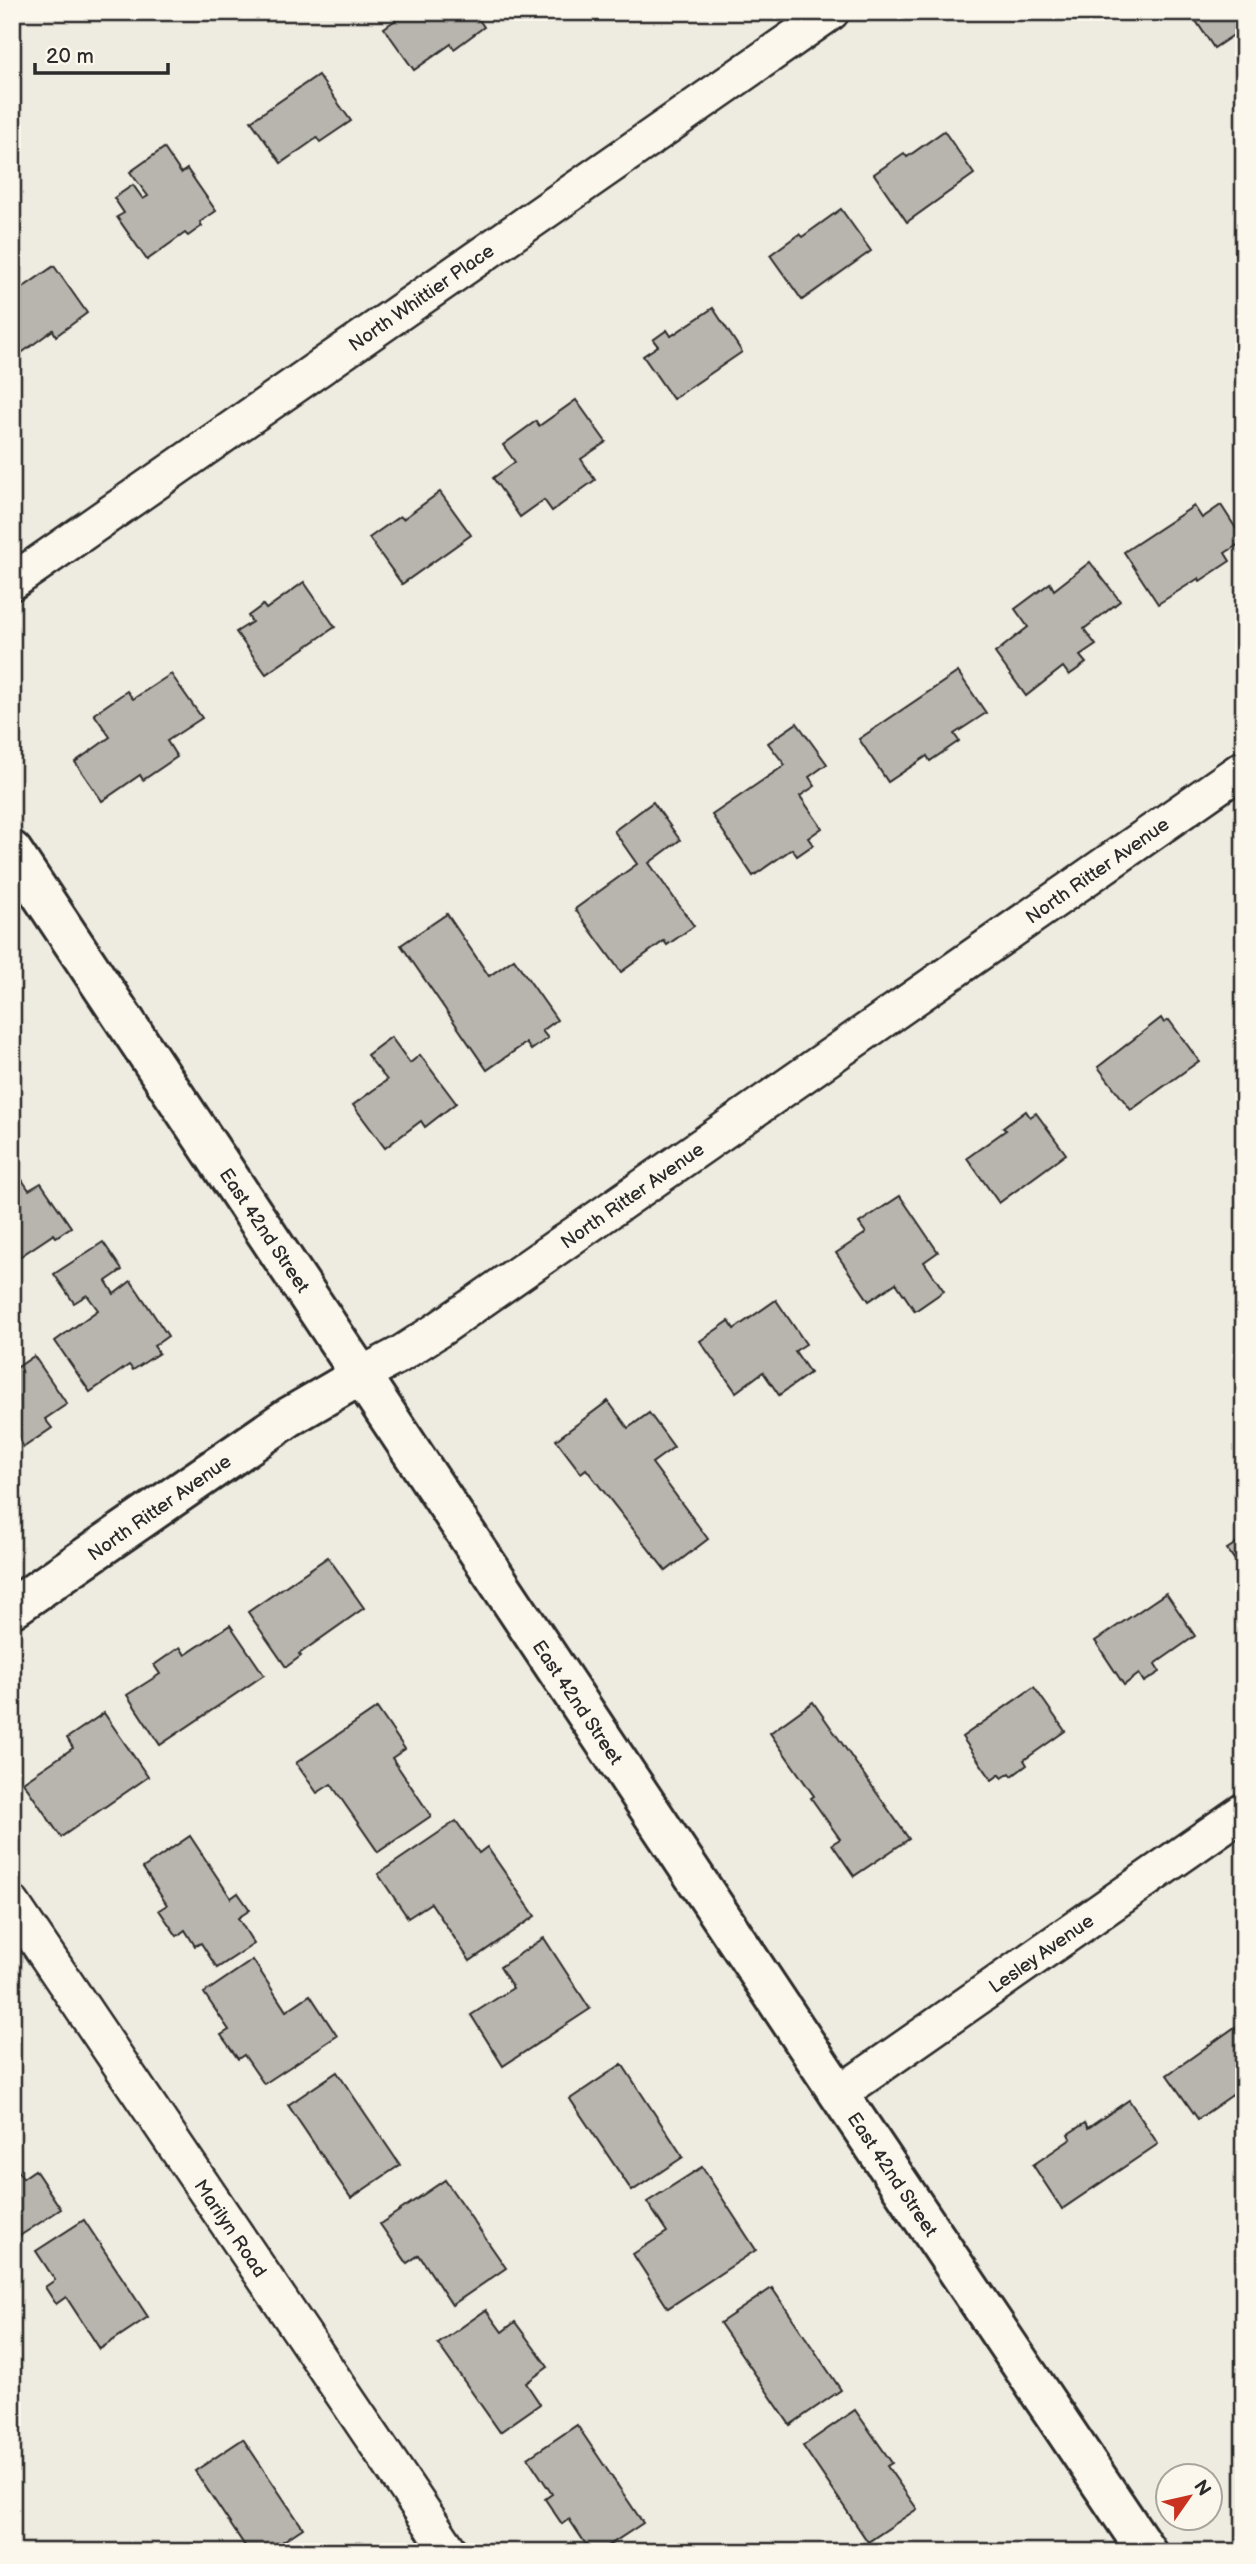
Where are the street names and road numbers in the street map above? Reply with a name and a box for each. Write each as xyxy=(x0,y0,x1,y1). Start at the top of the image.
street label: North Whittier Place xyxy=(345,239,499,357)
street label: North Ritter Avenue xyxy=(1022,813,1174,929)
street label: North Ritter Avenue xyxy=(557,1138,709,1254)
street label: East 42nd Street xyxy=(214,1164,314,1297)
street label: North Ritter Avenue xyxy=(84,1450,236,1566)
street label: East 42nd Street xyxy=(527,1636,627,1769)
street label: Lesley Avenue xyxy=(985,1910,1099,1999)
street label: East 42nd Street xyxy=(842,2108,942,2241)
street label: Marilyn Road xyxy=(189,2176,271,2282)

